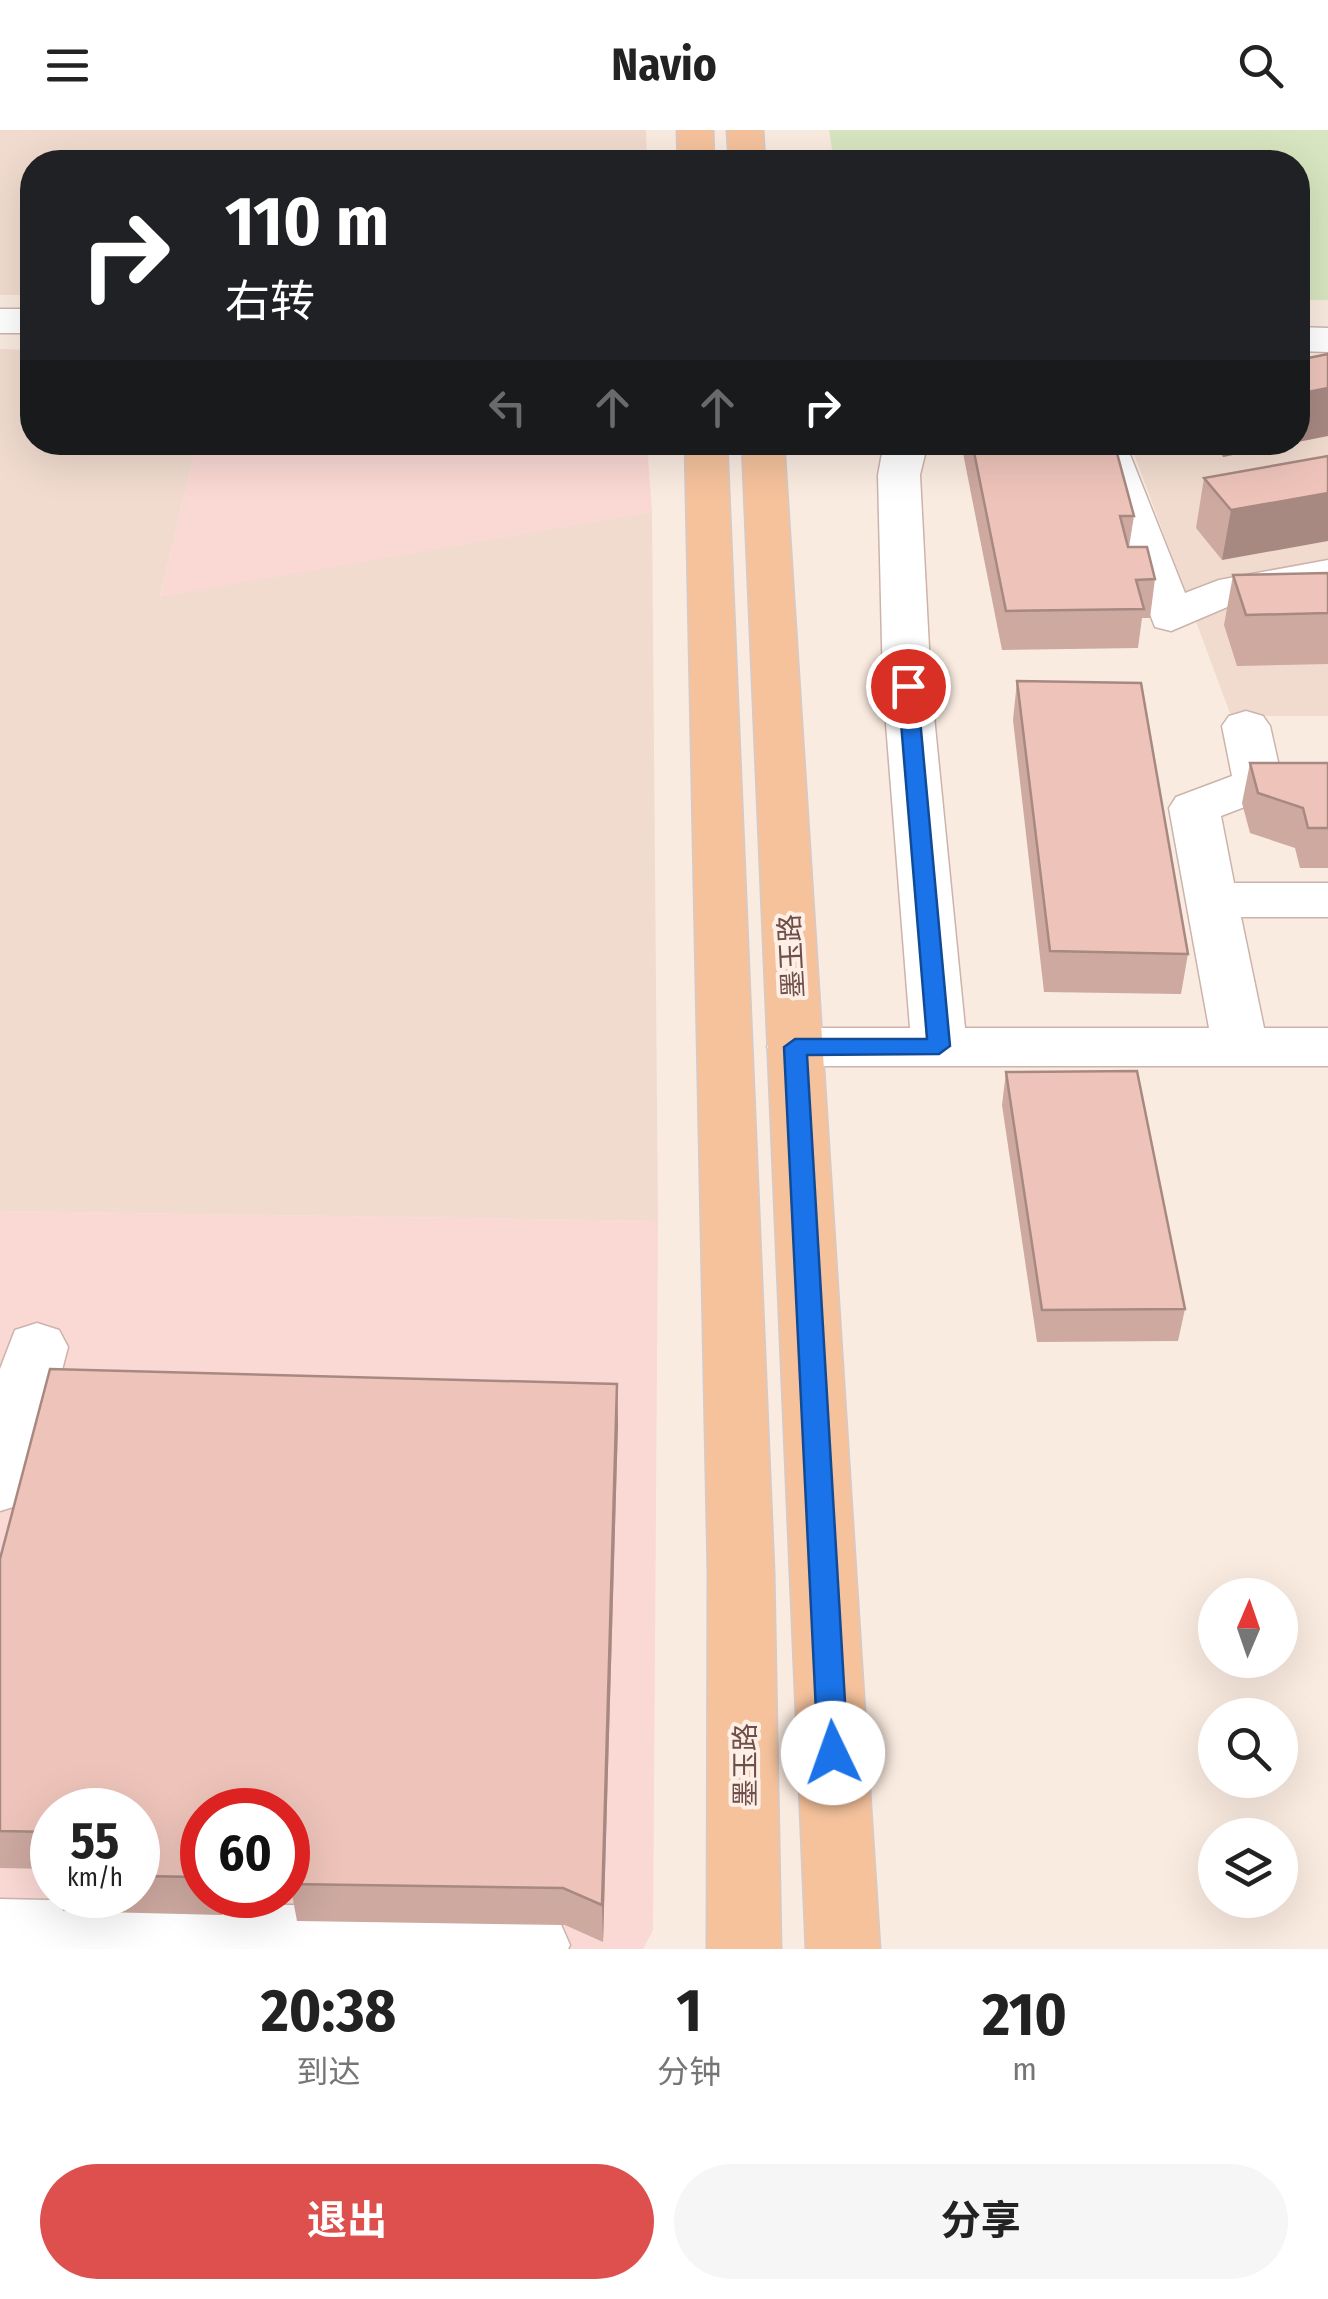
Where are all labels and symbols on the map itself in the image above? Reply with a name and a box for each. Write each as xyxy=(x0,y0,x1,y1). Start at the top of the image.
pin xyxy=(866,644,951,729)
street label: 墨玉路 xyxy=(773,913,810,999)
north arrow xyxy=(1198,1578,1298,1678)
position arrow xyxy=(781,1701,885,1805)
street label: 墨玉路 xyxy=(729,1723,762,1807)
speed limit sign: 60 xyxy=(180,1788,310,1918)

